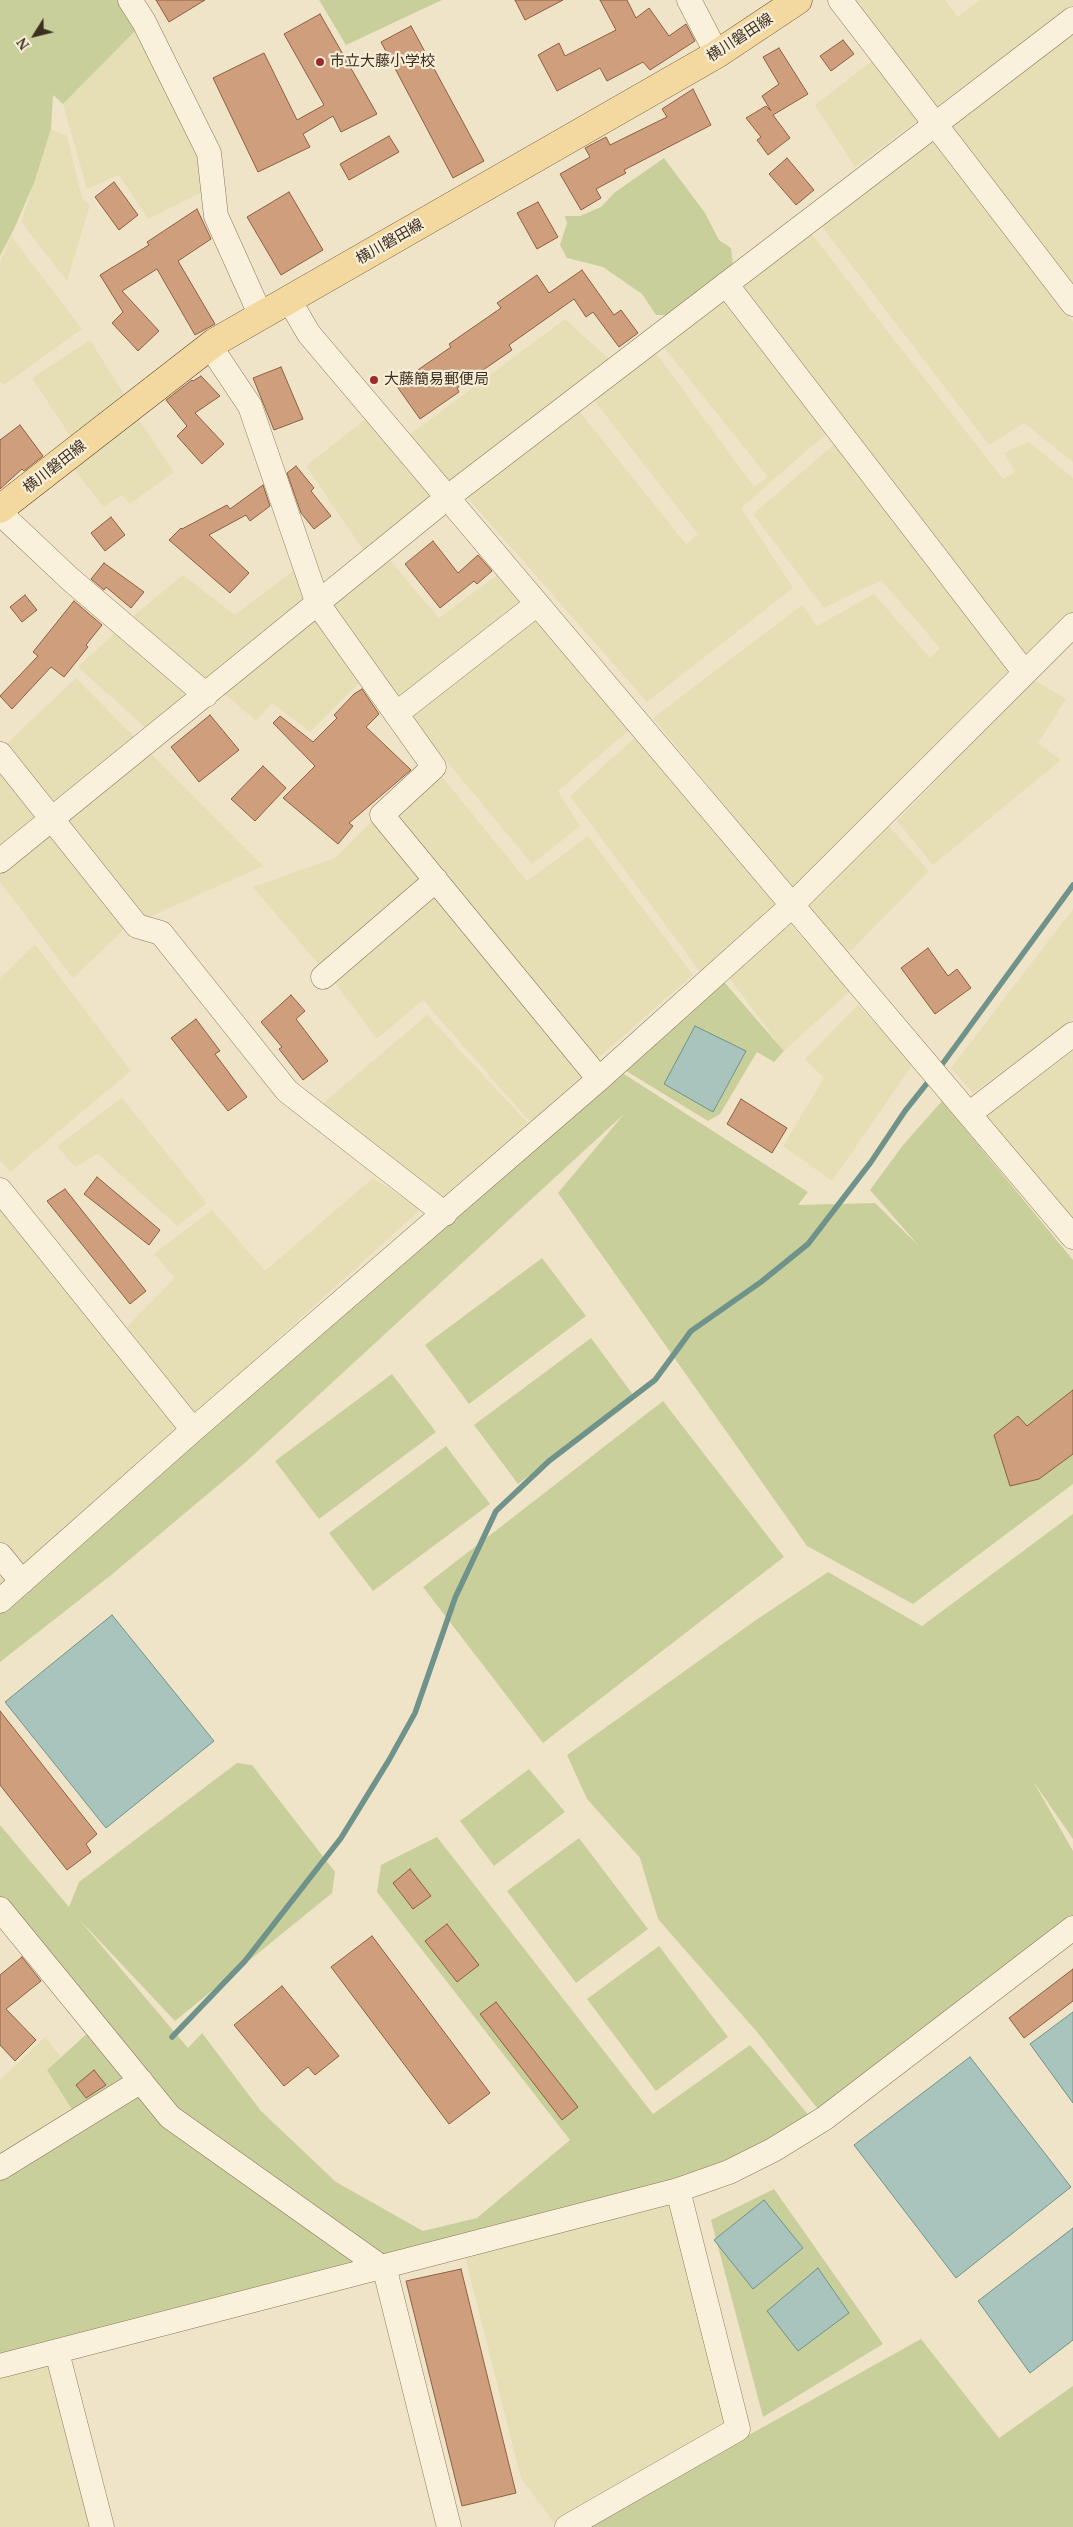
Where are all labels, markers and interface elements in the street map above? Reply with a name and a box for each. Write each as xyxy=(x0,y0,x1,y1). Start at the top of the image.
north arrow xyxy=(10,10,60,60)
street label: 横川磐田線 xyxy=(704,10,776,66)
text: N xyxy=(12,34,33,54)
place label: 市立大藤小学校 xyxy=(330,53,435,71)
marker: 市立大藤小学校 xyxy=(314,56,326,68)
street label: 横川磐田線 xyxy=(353,215,427,269)
place label: 大藤簡易郵便局 xyxy=(384,371,489,389)
marker: 大藤簡易郵便局 xyxy=(368,374,380,386)
street label: 横川磐田線 xyxy=(20,437,90,497)

